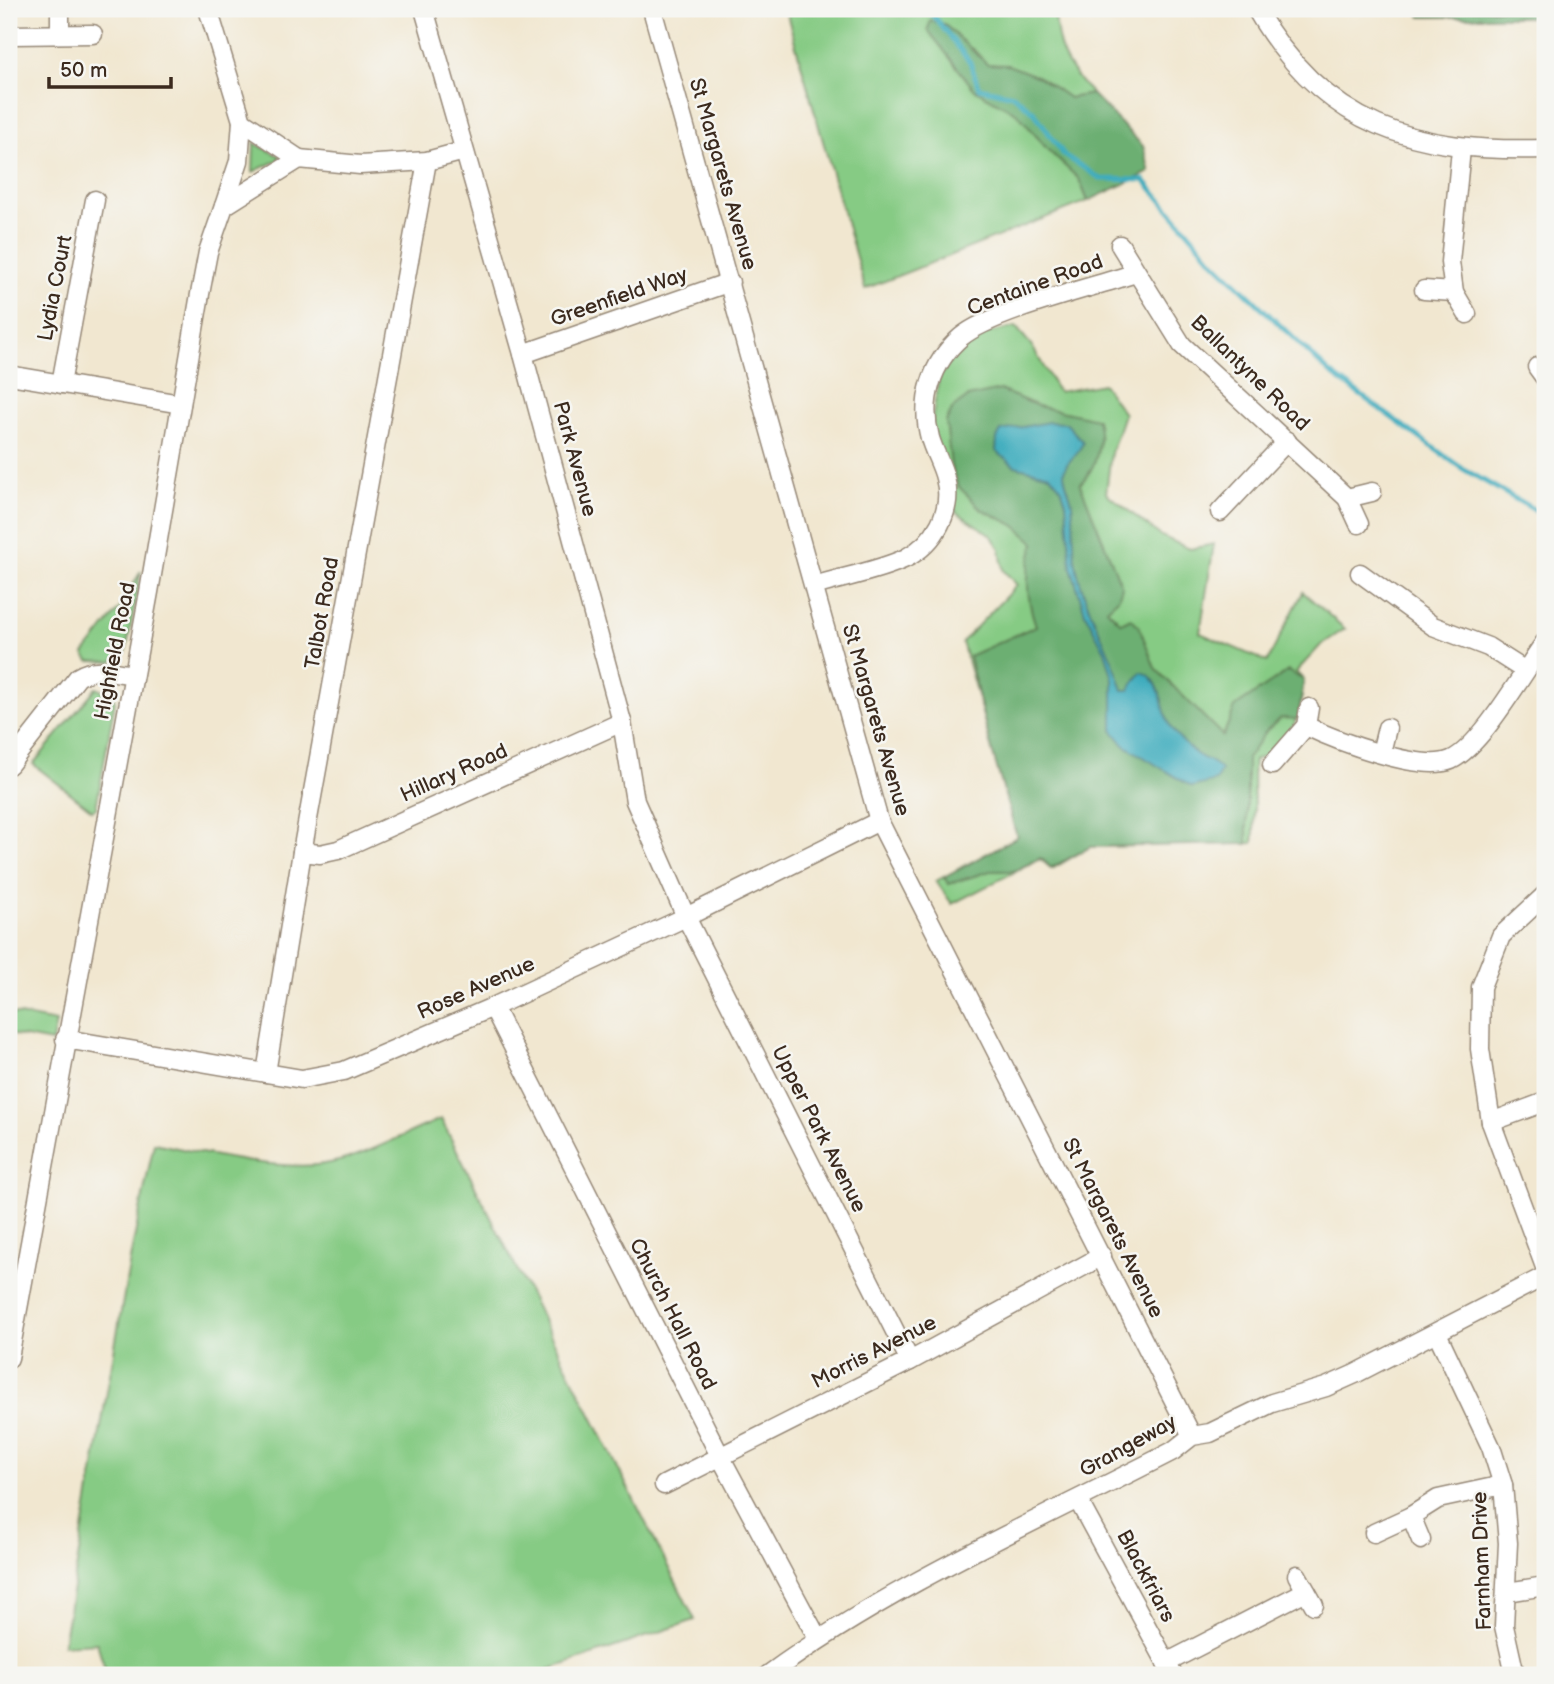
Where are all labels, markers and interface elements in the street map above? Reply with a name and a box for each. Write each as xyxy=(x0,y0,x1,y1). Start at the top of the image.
scale bar xyxy=(49,46,172,90)
text: 50 m xyxy=(60,58,107,83)
street label: St Margarets Avenue xyxy=(684,75,762,273)
street label: Lydia Court xyxy=(32,232,78,343)
street label: Centaine Road xyxy=(964,249,1106,321)
street label: Greenfield Way xyxy=(547,262,691,332)
street label: Ballantyne Road xyxy=(1185,310,1315,436)
street label: Park Avenue xyxy=(548,399,602,519)
street label: Talbot Road xyxy=(300,555,344,671)
street label: Highfield Road xyxy=(89,580,141,722)
street label: St Margarets Avenue xyxy=(837,621,915,819)
street label: Hillary Road xyxy=(397,738,511,808)
street label: Rose Avenue xyxy=(413,951,539,1025)
street label: Upper Park Avenue xyxy=(766,1041,872,1217)
street label: St Margarets Avenue xyxy=(1057,1134,1169,1322)
street label: Church Hall Road xyxy=(624,1234,722,1394)
street label: Morris Avenue xyxy=(807,1310,941,1394)
street label: Grangeway xyxy=(1075,1409,1181,1483)
street label: Farnham Drive xyxy=(1467,1491,1497,1631)
street label: Blackfriars xyxy=(1111,1525,1181,1627)

